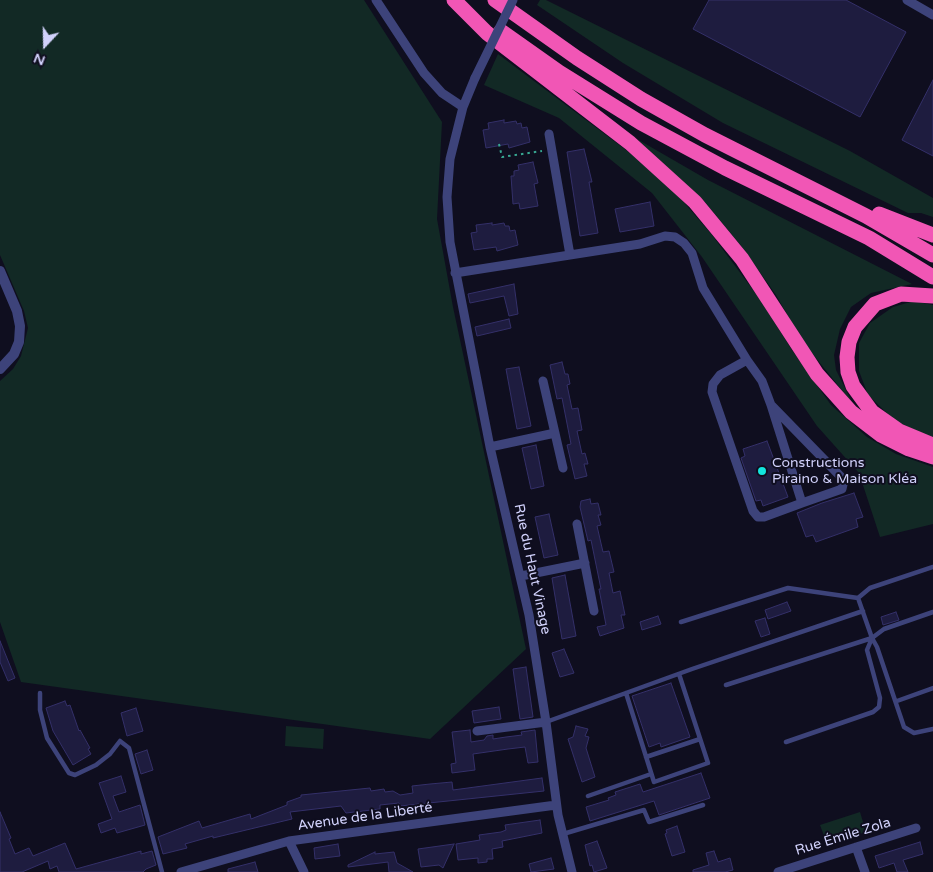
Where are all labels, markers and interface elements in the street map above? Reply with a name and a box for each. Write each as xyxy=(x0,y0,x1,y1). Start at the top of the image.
north arrow xyxy=(20,20,70,70)
text: N xyxy=(31,50,48,69)
place label: Constructions Piraino & Maison Kléa xyxy=(772,455,917,488)
marker: Constructions Piraino & Maison Kléa xyxy=(756,465,768,477)
street label: Rue du Haut Vinage xyxy=(510,502,554,636)
street label: Avenue de la Liberté xyxy=(297,799,433,835)
street label: Rue Émile Zola xyxy=(793,814,893,860)

